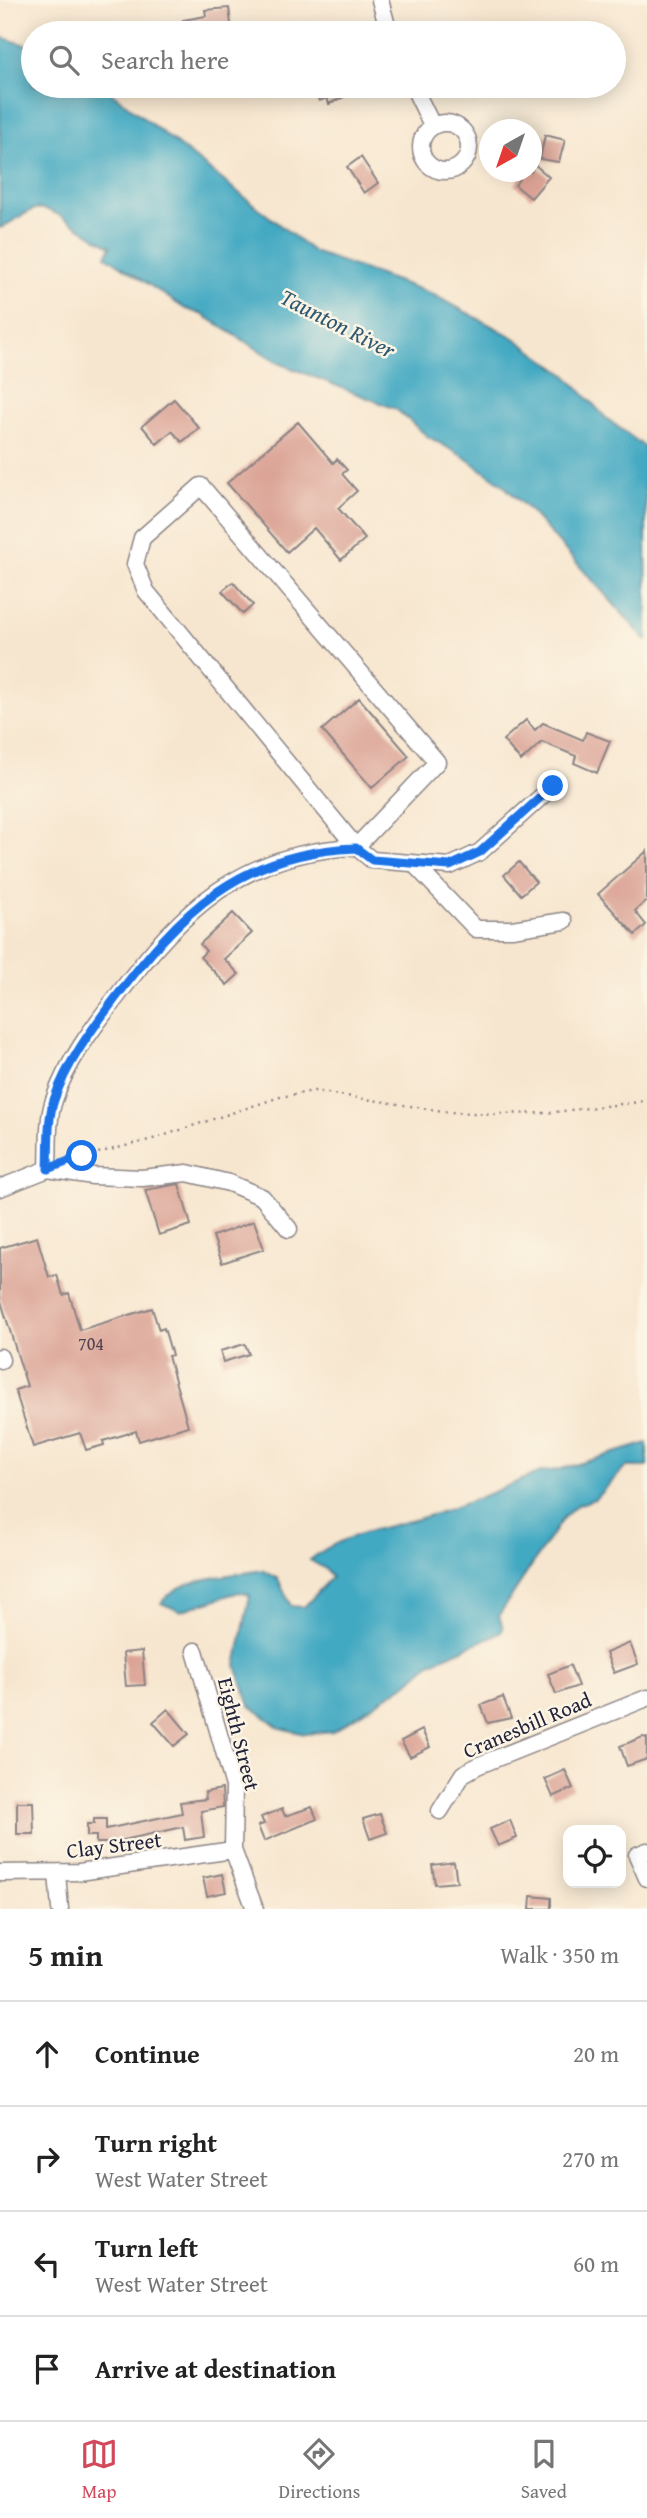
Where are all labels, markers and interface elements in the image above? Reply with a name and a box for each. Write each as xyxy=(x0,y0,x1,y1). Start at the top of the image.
search box xyxy=(21,21,626,98)
text: Search here xyxy=(101,40,229,79)
icon: search xyxy=(45,41,83,79)
north arrow xyxy=(479,119,542,182)
water label: Taunton River xyxy=(275,280,402,367)
route end xyxy=(537,770,568,801)
route start xyxy=(66,1140,97,1171)
house number: 704 xyxy=(78,1330,104,1357)
street label: Eighth Street xyxy=(210,1674,268,1794)
street label: Cranesbill Road xyxy=(458,1684,597,1766)
street label: Clay Street xyxy=(65,1824,164,1866)
map controls xyxy=(563,1825,626,1888)
button: locate xyxy=(563,1825,626,1888)
text: 5 min xyxy=(28,1933,103,1977)
text: Walk · 350 m xyxy=(500,1938,619,1971)
text: Continue xyxy=(95,2034,200,2073)
icon: ahead xyxy=(28,2035,66,2073)
text: 20 m xyxy=(573,2037,619,2070)
text: Turn right xyxy=(95,2123,217,2162)
icon: right xyxy=(28,2140,66,2178)
text: 270 m xyxy=(562,2142,619,2175)
text: West Water Street xyxy=(95,2162,268,2195)
text: Turn left xyxy=(95,2228,198,2267)
icon: left xyxy=(28,2245,66,2283)
text: 60 m xyxy=(573,2247,619,2280)
text: West Water Street xyxy=(95,2267,268,2300)
text: Arrive at destination xyxy=(95,2349,336,2388)
icon: arrive xyxy=(28,2350,66,2388)
tab: Map xyxy=(80,2435,118,2505)
tab: Directions xyxy=(279,2435,360,2505)
tab: Saved xyxy=(521,2435,567,2505)

